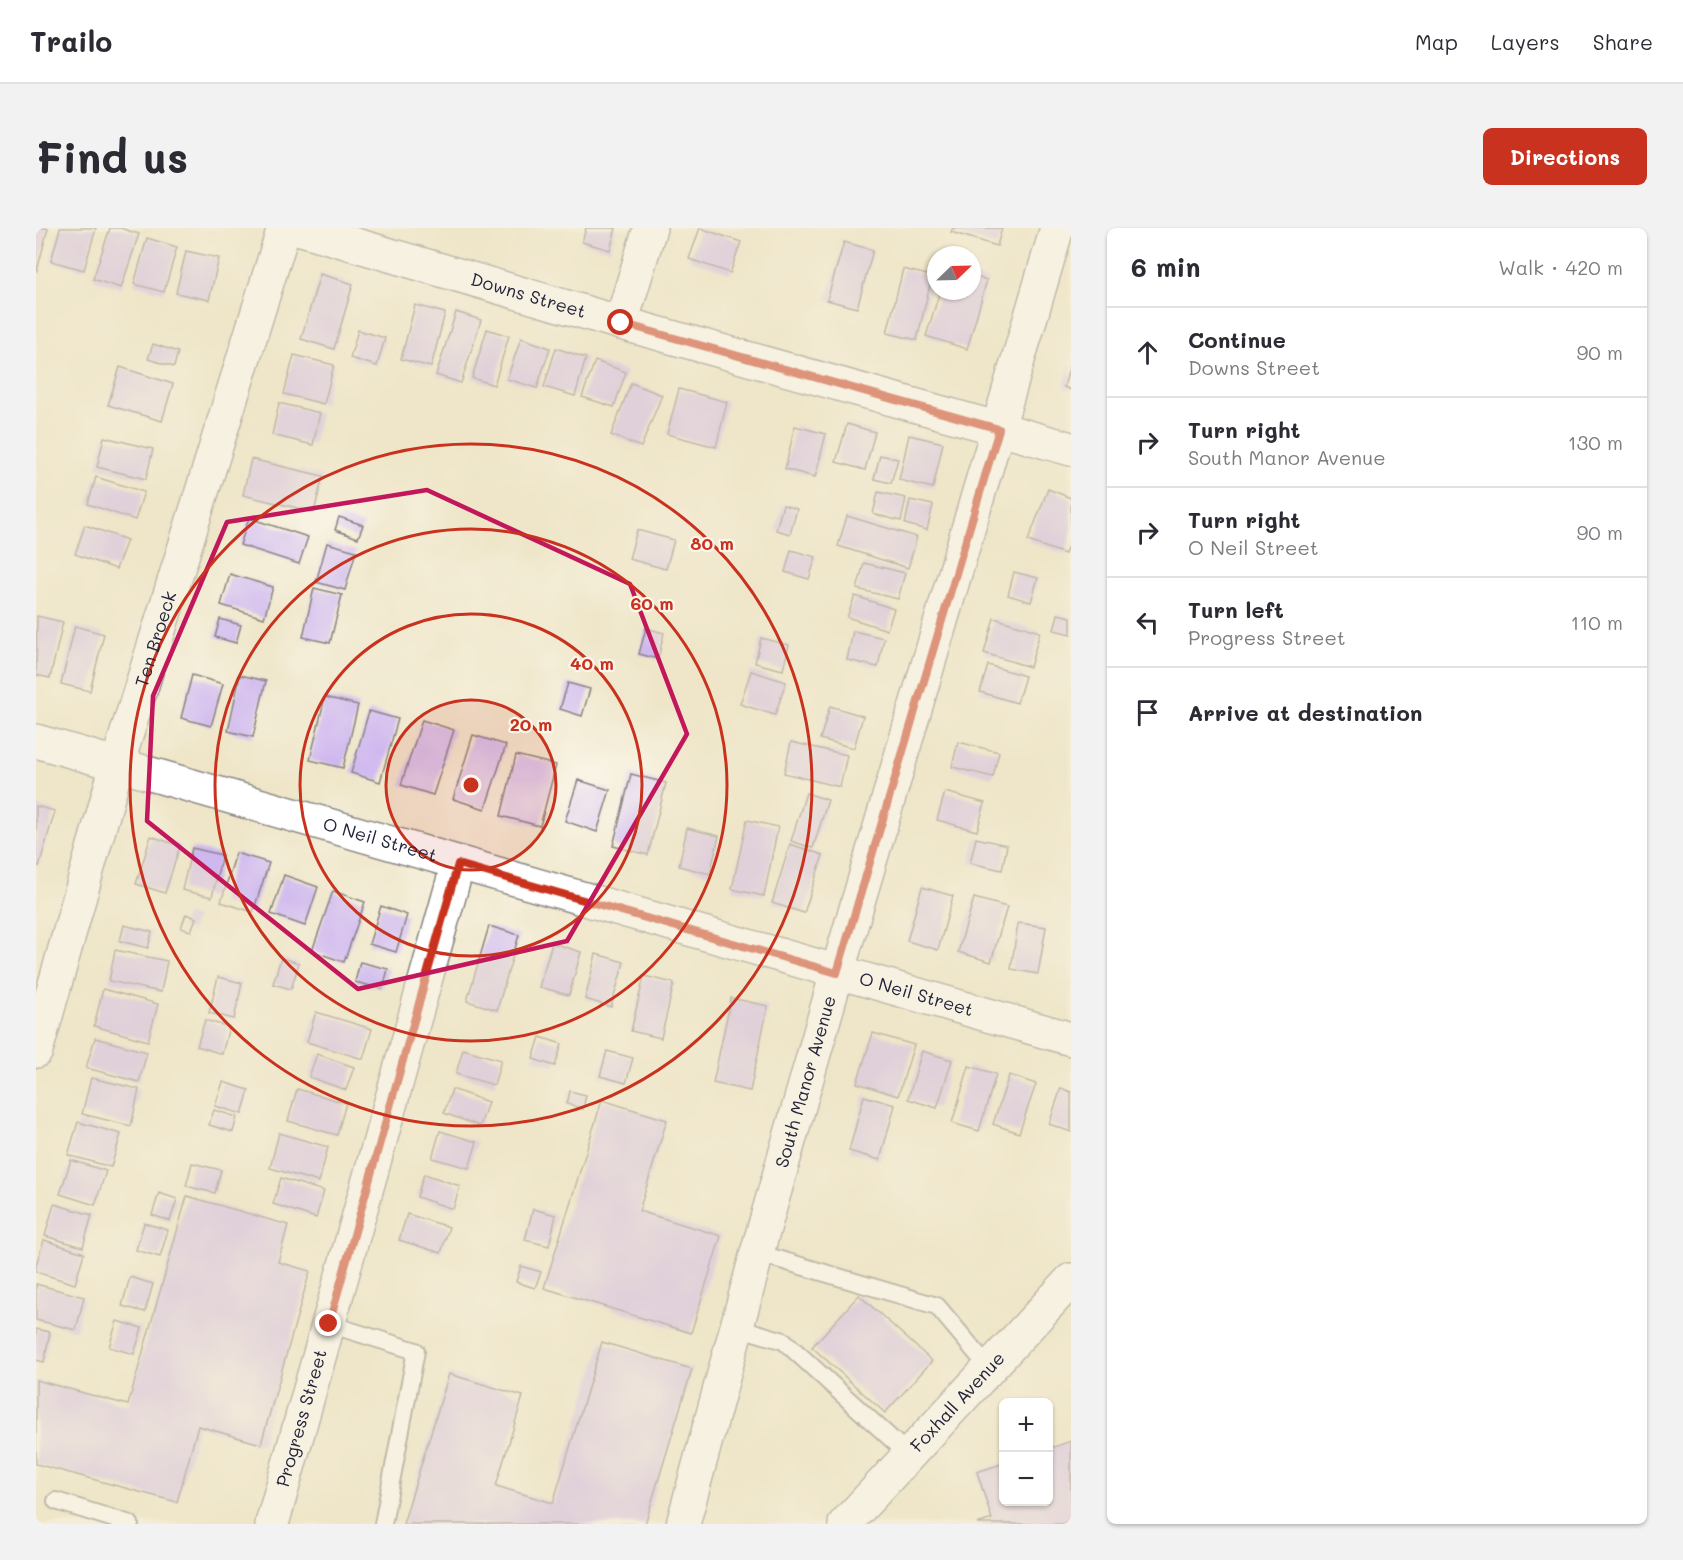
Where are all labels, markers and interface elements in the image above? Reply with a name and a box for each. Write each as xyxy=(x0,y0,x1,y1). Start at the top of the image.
text: Trailo xyxy=(30,23,112,59)
text: Map xyxy=(1415,28,1458,55)
text: Layers xyxy=(1491,28,1560,55)
text: Share xyxy=(1593,28,1653,55)
button: Directions xyxy=(1483,128,1647,185)
text: Find us xyxy=(36,129,188,184)
north arrow xyxy=(927,246,981,300)
text: 6 min xyxy=(1131,250,1200,284)
text: Walk · 420 m xyxy=(1498,254,1623,280)
street label: Downs Street xyxy=(468,266,589,323)
route start xyxy=(607,309,633,335)
text: Continue xyxy=(1188,325,1286,354)
icon: ahead xyxy=(1131,336,1164,369)
text: 90 m xyxy=(1577,339,1623,365)
text: Downs Street xyxy=(1188,354,1320,380)
text: Turn right xyxy=(1188,415,1300,444)
icon: right xyxy=(1131,426,1164,459)
text: 130 m xyxy=(1568,429,1623,455)
text: South Manor Avenue xyxy=(1188,444,1386,470)
text: Turn right xyxy=(1188,505,1300,534)
icon: right xyxy=(1131,516,1164,549)
text: 90 m xyxy=(1577,519,1623,545)
text: 80 m xyxy=(690,531,734,555)
text: O Neil Street xyxy=(1188,534,1319,560)
street label: Ten Broeck xyxy=(129,588,181,690)
text: 60 m xyxy=(630,591,674,615)
text: Turn left xyxy=(1188,595,1284,624)
icon: left xyxy=(1131,606,1164,639)
text: 110 m xyxy=(1570,609,1623,635)
text: Progress Street xyxy=(1188,624,1346,650)
text: 40 m xyxy=(570,651,614,675)
icon: arrive xyxy=(1131,696,1164,729)
text: Arrive at destination xyxy=(1188,698,1423,727)
text: 20 m xyxy=(510,712,552,736)
centre of rings xyxy=(461,775,481,795)
street label: O Neil Street xyxy=(320,811,440,867)
street label: O Neil Street xyxy=(857,966,976,1021)
street label: South Manor Avenue xyxy=(769,993,841,1170)
route end xyxy=(315,1310,341,1336)
street label: Progress Street xyxy=(270,1346,332,1489)
street label: Foxhall Avenue xyxy=(905,1346,1010,1457)
map controls xyxy=(999,1398,1053,1506)
button: + xyxy=(999,1398,1053,1452)
button: − xyxy=(999,1452,1053,1506)

